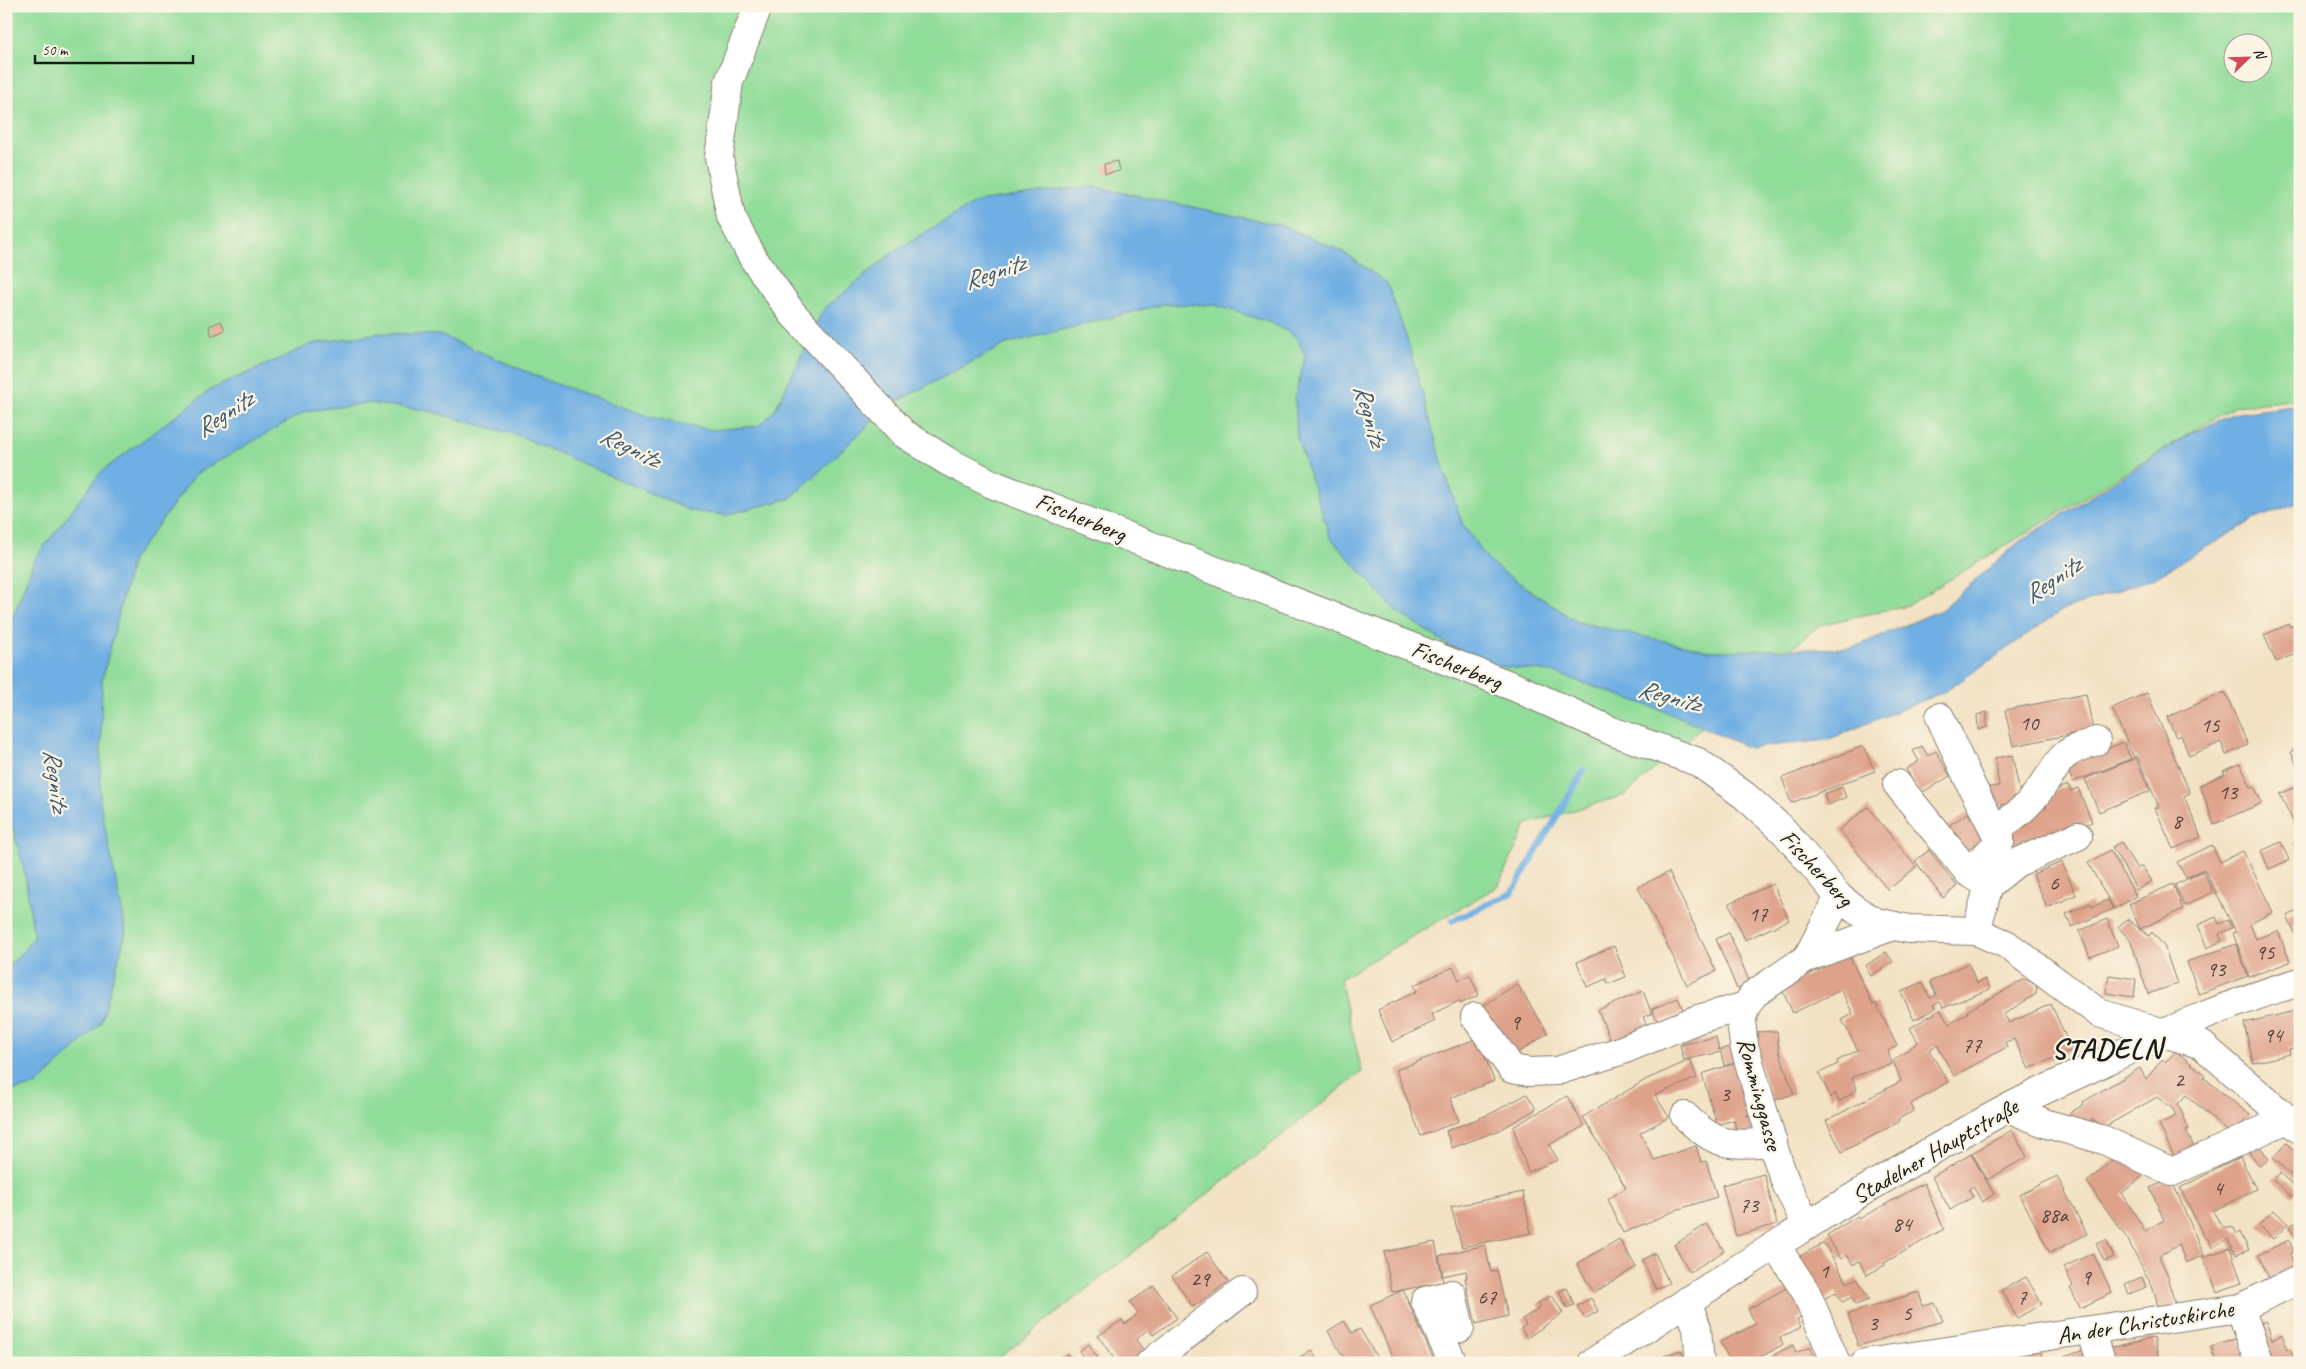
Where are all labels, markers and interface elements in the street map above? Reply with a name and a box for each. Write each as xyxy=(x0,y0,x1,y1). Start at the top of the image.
scale bar xyxy=(35,32,192,64)
north arrow xyxy=(2224,32,2274,82)
text: 50 m xyxy=(42,41,69,60)
text: N xyxy=(2250,46,2270,63)
water label: Regnitz xyxy=(959,245,1033,297)
water label: Regnitz xyxy=(189,381,262,444)
water label: Regnitz xyxy=(1346,381,1395,453)
water label: Regnitz xyxy=(595,419,669,477)
street label: Fischerberg xyxy=(1031,485,1132,549)
water label: Regnitz xyxy=(2017,547,2090,611)
street label: Fischerberg xyxy=(1407,633,1508,697)
water label: Regnitz xyxy=(1635,672,1707,721)
house number: 10 xyxy=(2020,710,2040,736)
house number: 15 xyxy=(2201,712,2221,738)
water label: Regnitz xyxy=(36,747,77,817)
house number: 13 xyxy=(2219,779,2239,805)
house number: 8 xyxy=(2172,808,2184,834)
street label: Fischerberg xyxy=(1774,823,1861,914)
house number: 6 xyxy=(2049,870,2059,896)
house number: 17 xyxy=(1749,901,1769,927)
house number: 95 xyxy=(2256,939,2276,965)
house number: 93 xyxy=(2207,956,2227,982)
house number: 9 xyxy=(1510,1009,1521,1035)
house number: 94 xyxy=(2264,1022,2285,1048)
district label: STADELN xyxy=(2052,1030,2166,1067)
house number: 77 xyxy=(1963,1032,1983,1058)
street label: Romminggasse xyxy=(1731,1034,1790,1156)
house number: 2 xyxy=(2174,1067,2185,1093)
house number: 3 xyxy=(1720,1081,1731,1107)
street label: Stadelner Hauptstraße xyxy=(1847,1090,2025,1211)
house number: 4 xyxy=(2213,1175,2225,1201)
house number: 73 xyxy=(1740,1192,1760,1218)
house number: 88a xyxy=(2040,1202,2070,1228)
house number: 84 xyxy=(1893,1211,1914,1237)
house number: 1 xyxy=(1819,1258,1830,1284)
house number: 9 xyxy=(2081,1264,2092,1290)
house number: 29 xyxy=(1191,1266,1211,1292)
house number: 67 xyxy=(1478,1284,1498,1310)
house number: 7 xyxy=(2017,1284,2028,1310)
street label: An der Christuskirche xyxy=(2055,1293,2237,1351)
house number: 5 xyxy=(1902,1300,1913,1326)
house number: 3 xyxy=(1868,1310,1879,1336)

